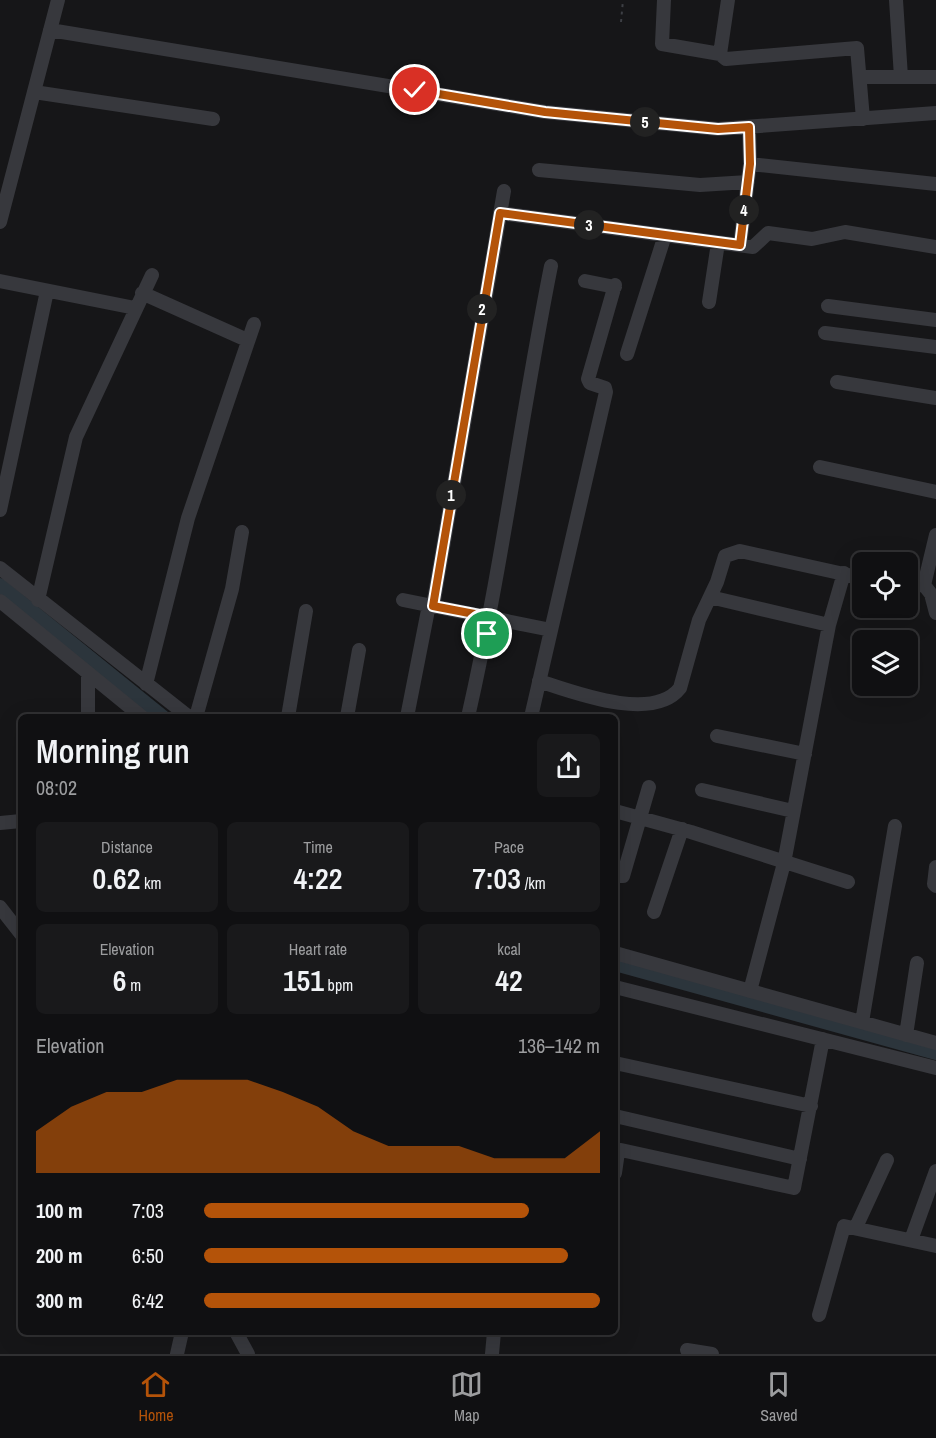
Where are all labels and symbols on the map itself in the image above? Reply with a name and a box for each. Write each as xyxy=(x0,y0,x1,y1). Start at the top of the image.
pin xyxy=(389,64,440,115)
pin: 5 xyxy=(630,107,660,137)
pin: 4 xyxy=(729,195,759,225)
pin: 3 xyxy=(574,210,604,240)
pin: 2 xyxy=(467,294,497,324)
pin: 1 xyxy=(436,480,466,510)
pin xyxy=(461,608,512,659)

